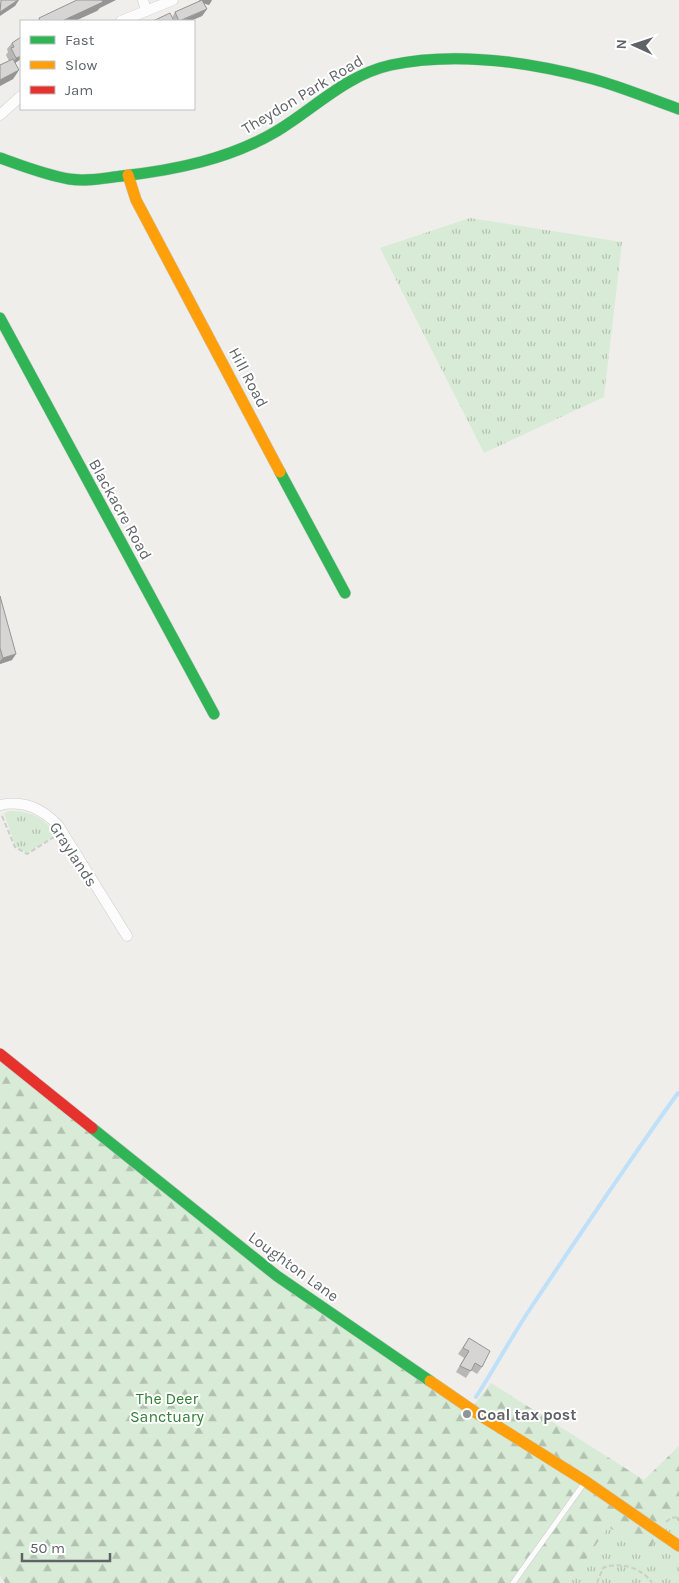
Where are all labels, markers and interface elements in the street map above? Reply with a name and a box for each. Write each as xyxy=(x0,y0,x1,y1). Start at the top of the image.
legend xyxy=(20,20,195,110)
north arrow xyxy=(609,20,659,70)
text: Fast xyxy=(65,31,95,49)
text: N xyxy=(613,39,630,50)
street label: Theydon Park Road xyxy=(238,51,366,138)
text: Slow xyxy=(65,56,97,74)
text: Jam xyxy=(65,81,93,99)
street label: Hill Road xyxy=(225,344,272,410)
street label: Blackacre Road xyxy=(85,456,156,563)
street label: Graylands xyxy=(46,818,101,890)
street label: Loughton Lane xyxy=(245,1227,343,1306)
park label: The Deer Sanctuary xyxy=(130,1389,205,1426)
place label: Coal tax post xyxy=(477,1405,577,1424)
marker: Coal tax post xyxy=(461,1408,473,1420)
scale bar xyxy=(22,1530,110,1562)
text: 50 m xyxy=(30,1539,65,1557)

